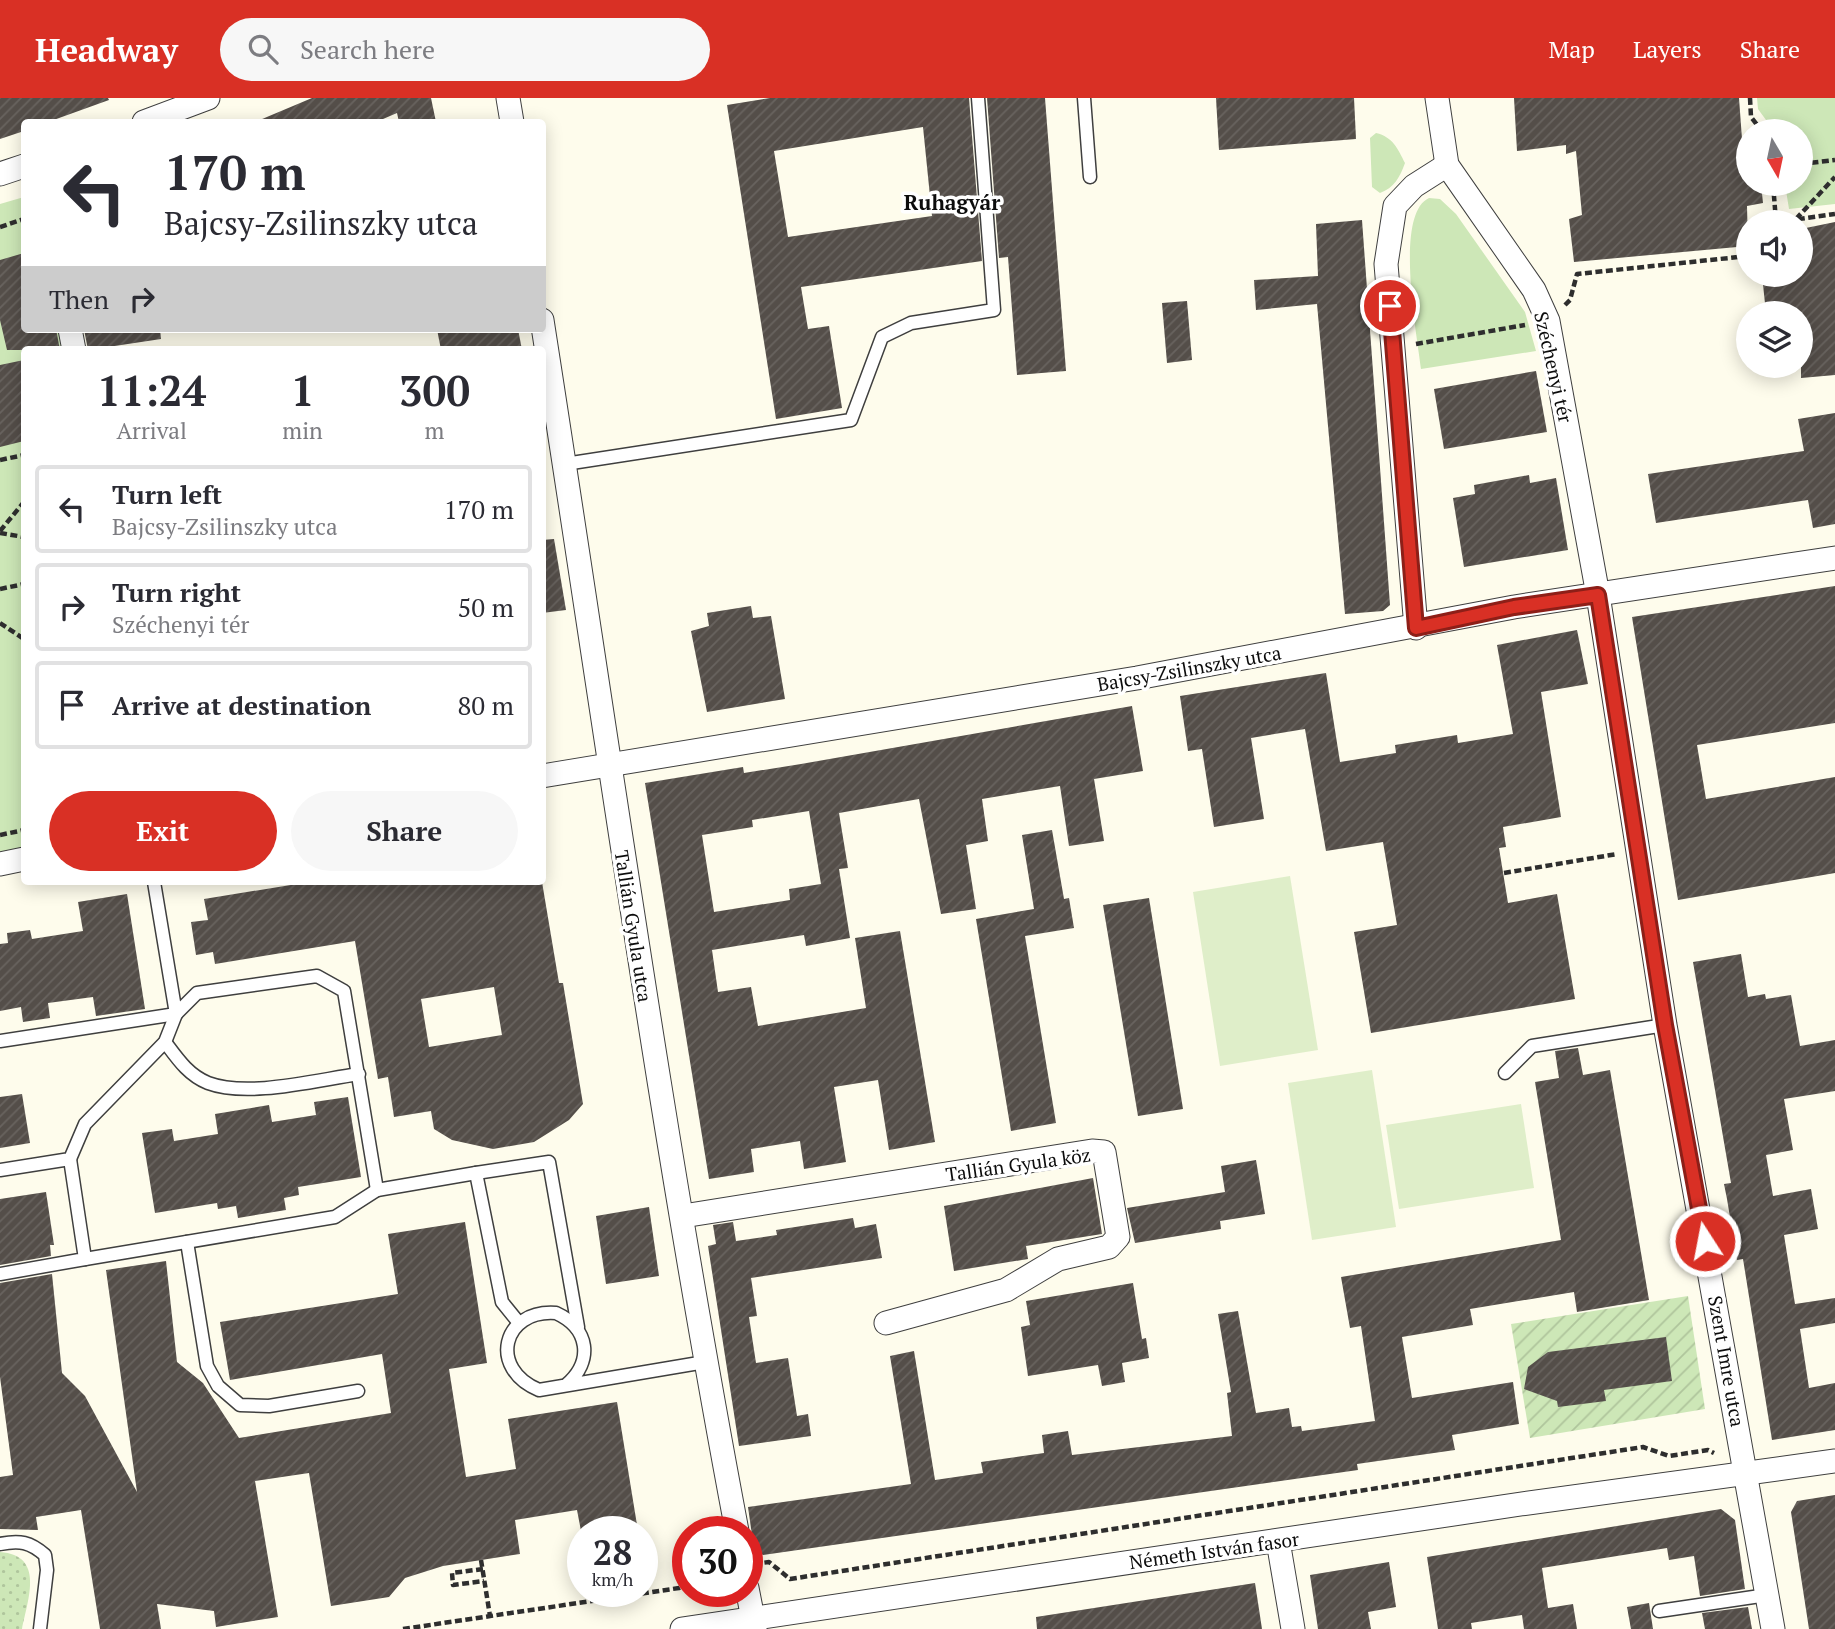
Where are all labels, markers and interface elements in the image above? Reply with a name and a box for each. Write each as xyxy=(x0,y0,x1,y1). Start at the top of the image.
search box xyxy=(220,18,710,81)
text: Headway xyxy=(35,28,178,71)
icon: search xyxy=(244,30,282,68)
text: Search here xyxy=(300,32,435,66)
text: Map xyxy=(1548,33,1595,65)
text: Layers xyxy=(1633,33,1702,65)
text: Share xyxy=(1740,33,1800,65)
north arrow xyxy=(1736,119,1813,196)
map controls xyxy=(1736,119,1813,378)
text: 170 m xyxy=(164,139,306,204)
icon: left xyxy=(49,147,140,238)
district label: Ruhagyár xyxy=(904,188,1000,216)
text: Bajcsy-Zsilinszky utca xyxy=(164,202,478,244)
button: sound xyxy=(1736,210,1813,287)
pin xyxy=(1360,276,1420,336)
icon: right xyxy=(123,280,161,318)
text: Then xyxy=(49,282,109,316)
icon: arrive xyxy=(1371,287,1409,325)
button: layers xyxy=(1736,301,1813,378)
street label: Széchenyi tér xyxy=(1529,309,1579,426)
text: 11:24 xyxy=(97,362,206,418)
text: 1 xyxy=(291,362,314,418)
text: 300 xyxy=(399,362,470,418)
text: Arrival xyxy=(116,415,187,446)
text: min xyxy=(282,415,323,446)
text: m xyxy=(424,415,444,446)
text: Turn left xyxy=(112,477,222,511)
icon: left xyxy=(53,490,91,528)
text: 170 m xyxy=(444,492,514,526)
text: Bajcsy-Zsilinszky utca xyxy=(112,511,338,542)
text: Turn right xyxy=(112,575,241,609)
icon: right xyxy=(53,588,91,626)
text: 50 m xyxy=(458,590,514,624)
text: Széchenyi tér xyxy=(112,609,249,640)
street label: Bajcsy-Zsilinszky utca xyxy=(1095,639,1283,696)
icon: arrive xyxy=(53,686,91,724)
text: Arrive at destination xyxy=(112,688,371,722)
text: 80 m xyxy=(458,688,514,722)
button: Exit xyxy=(49,791,277,871)
button: Share xyxy=(291,791,518,871)
street label: Tallián Gyula utca xyxy=(610,848,658,1004)
street label: Tallián Gyula köz xyxy=(944,1141,1092,1187)
position arrow xyxy=(1668,1204,1742,1278)
street label: Szent Imre utca xyxy=(1703,1293,1751,1429)
speed limit sign: 30 xyxy=(672,1516,763,1607)
street label: Németh István fasor xyxy=(1127,1526,1301,1574)
text: 28 xyxy=(593,1529,632,1575)
text: km/h xyxy=(592,1567,633,1591)

